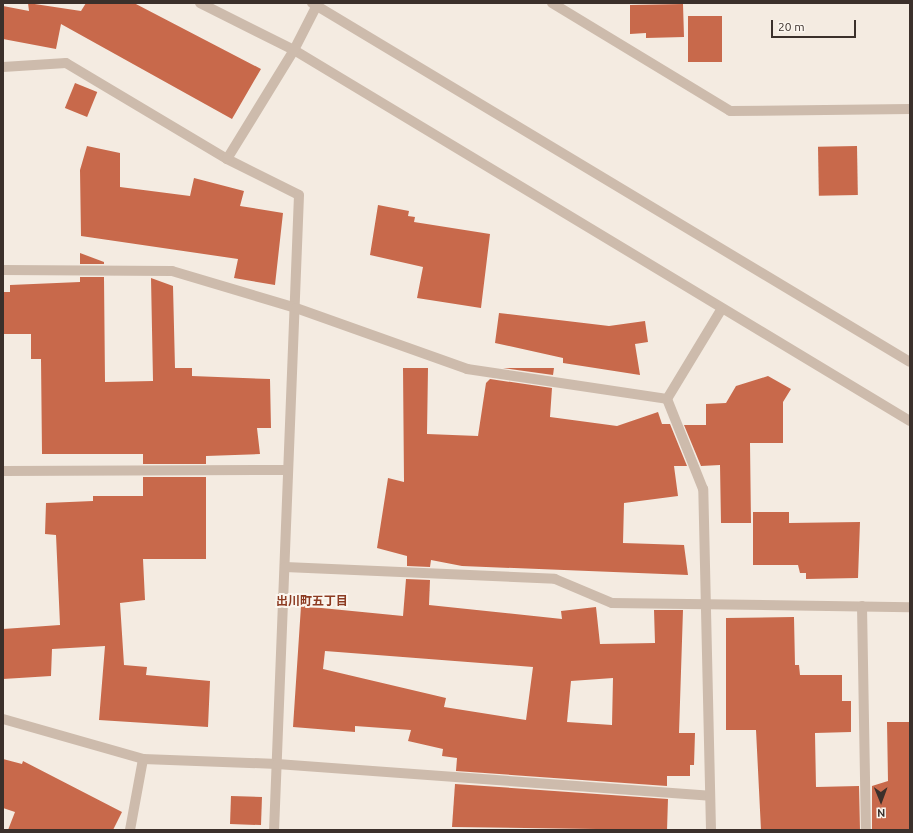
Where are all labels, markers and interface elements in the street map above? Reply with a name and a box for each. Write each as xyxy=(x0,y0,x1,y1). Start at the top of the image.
scale bar xyxy=(773,12,858,38)
text: 20 m xyxy=(778,20,805,33)
district label: 出川町五丁目 xyxy=(276,594,348,608)
north arrow xyxy=(861,781,901,821)
text: N xyxy=(877,807,885,819)

